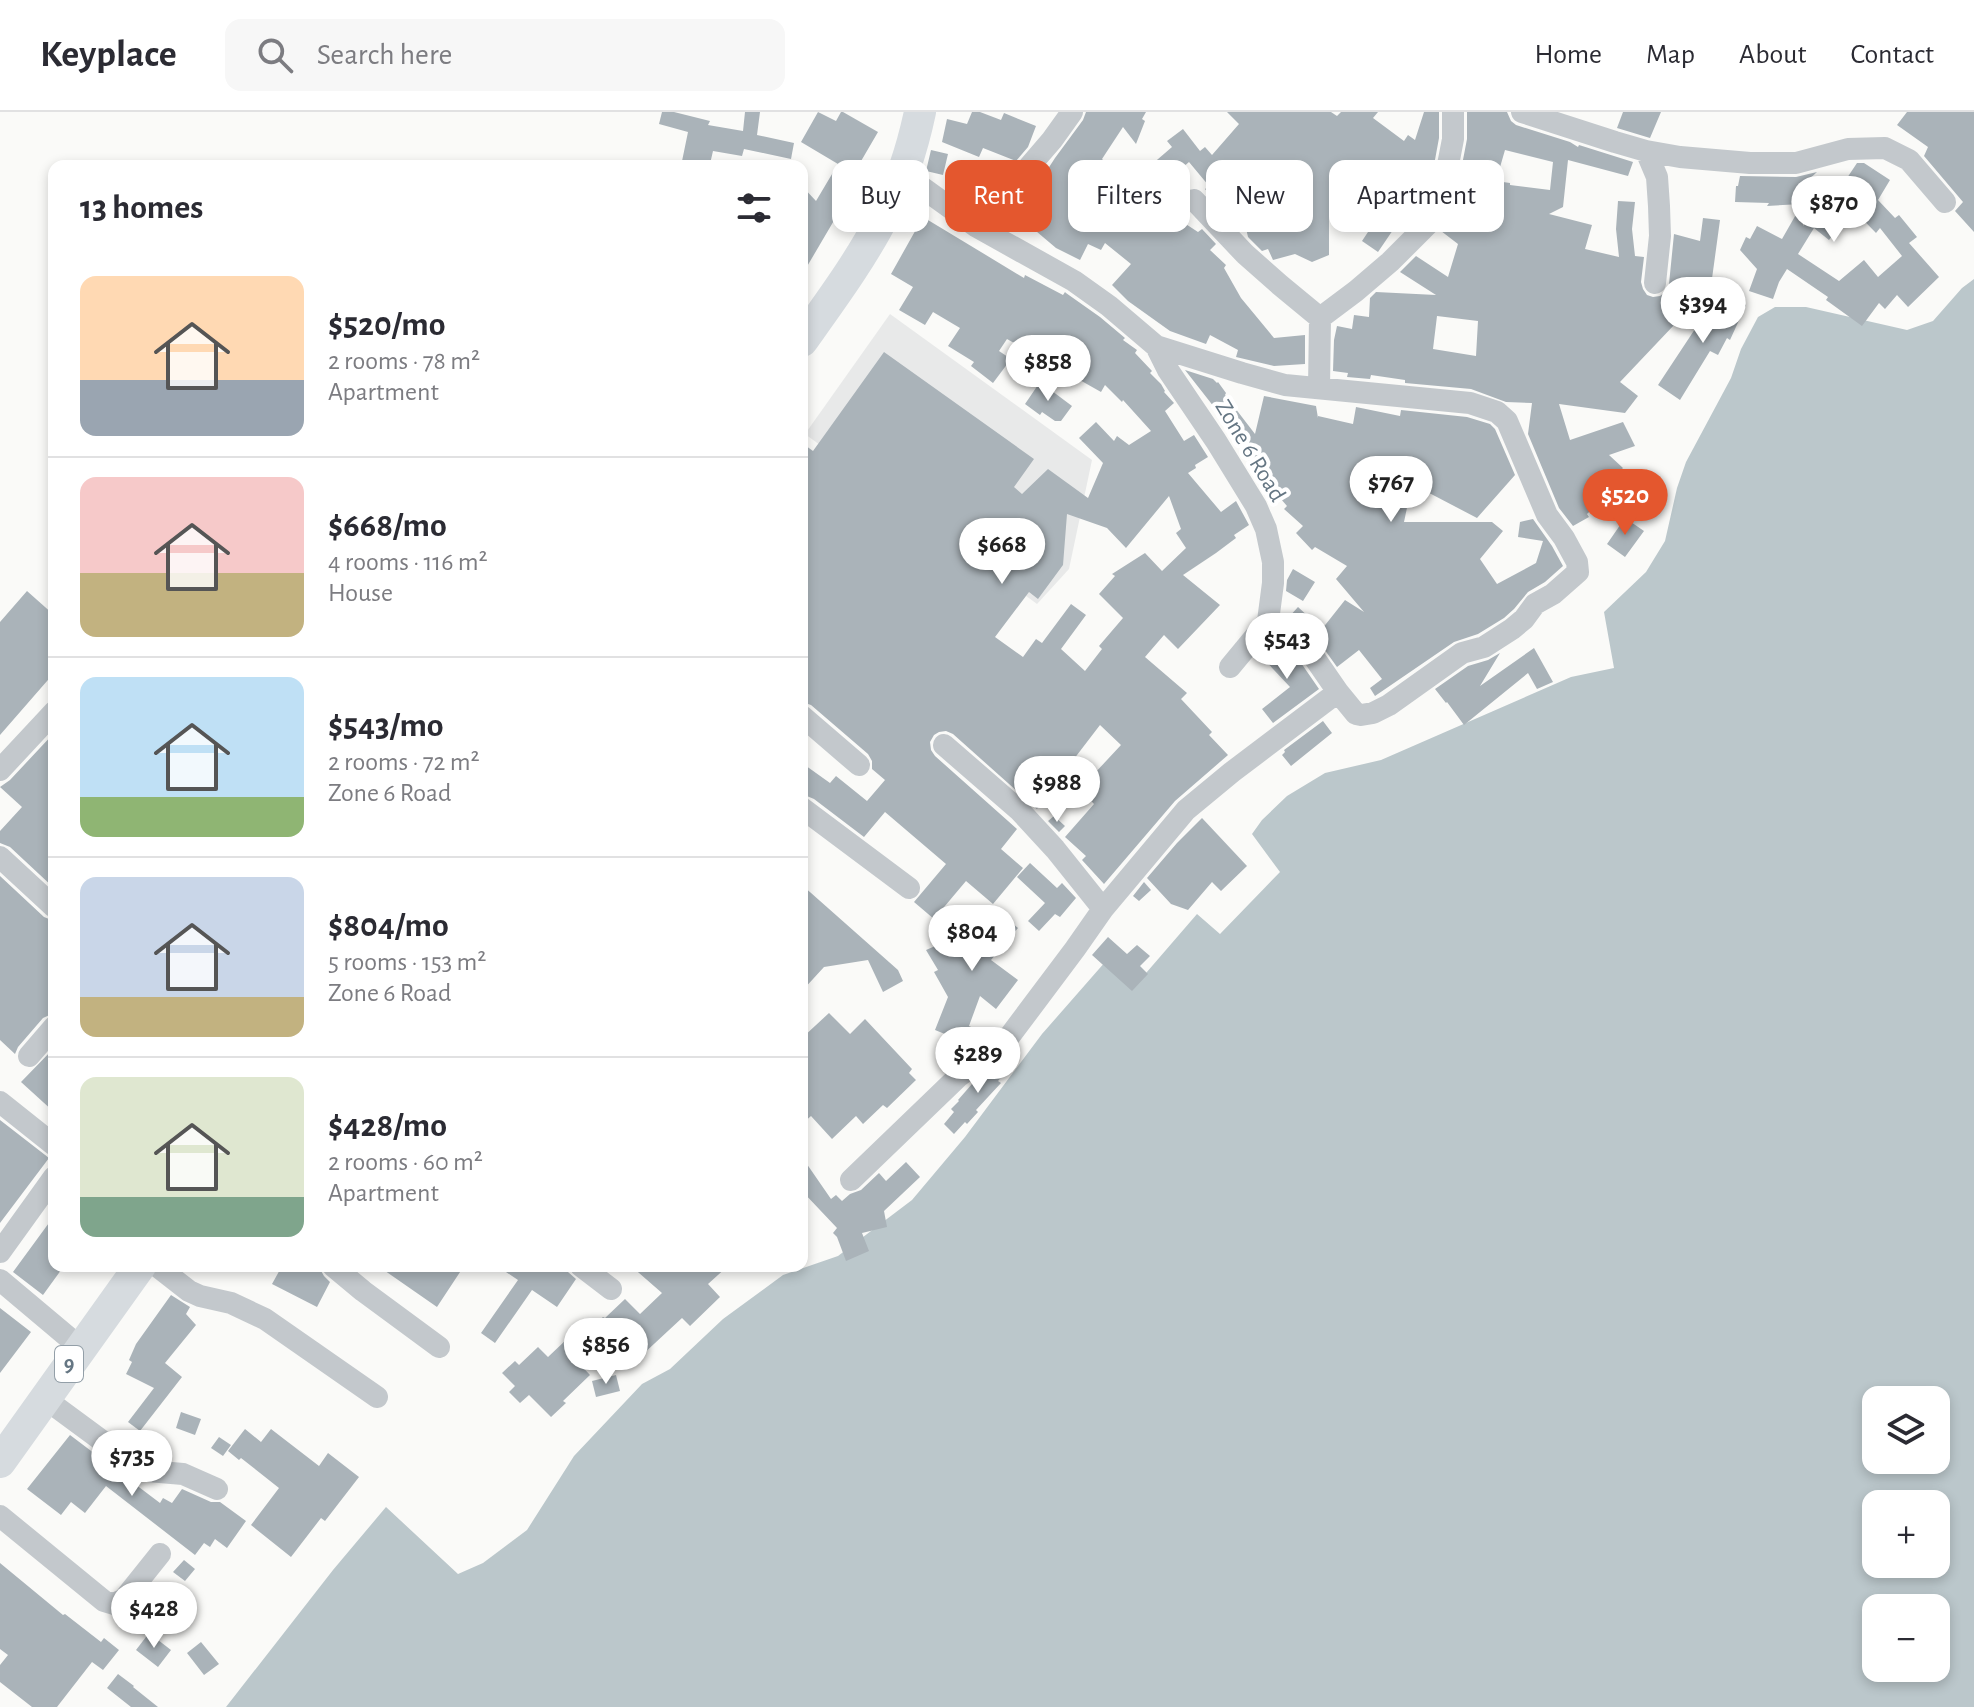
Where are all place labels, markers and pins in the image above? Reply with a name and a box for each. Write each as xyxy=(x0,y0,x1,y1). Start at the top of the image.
pin: $870 xyxy=(1787,176,1881,244)
pin: $394 xyxy=(1656,277,1750,345)
pin: $858 xyxy=(1001,335,1095,403)
pin: $767 xyxy=(1344,456,1438,524)
pin: $520 xyxy=(1578,469,1672,537)
pin: $668 xyxy=(955,518,1049,586)
pin: $543 xyxy=(1240,613,1334,681)
pin: $988 xyxy=(1010,756,1104,824)
pin: $804 xyxy=(925,905,1019,973)
pin: $289 xyxy=(931,1027,1025,1095)
pin: $856 xyxy=(559,1318,653,1386)
pin: $735 xyxy=(85,1430,179,1498)
pin: $428 xyxy=(107,1582,201,1650)

